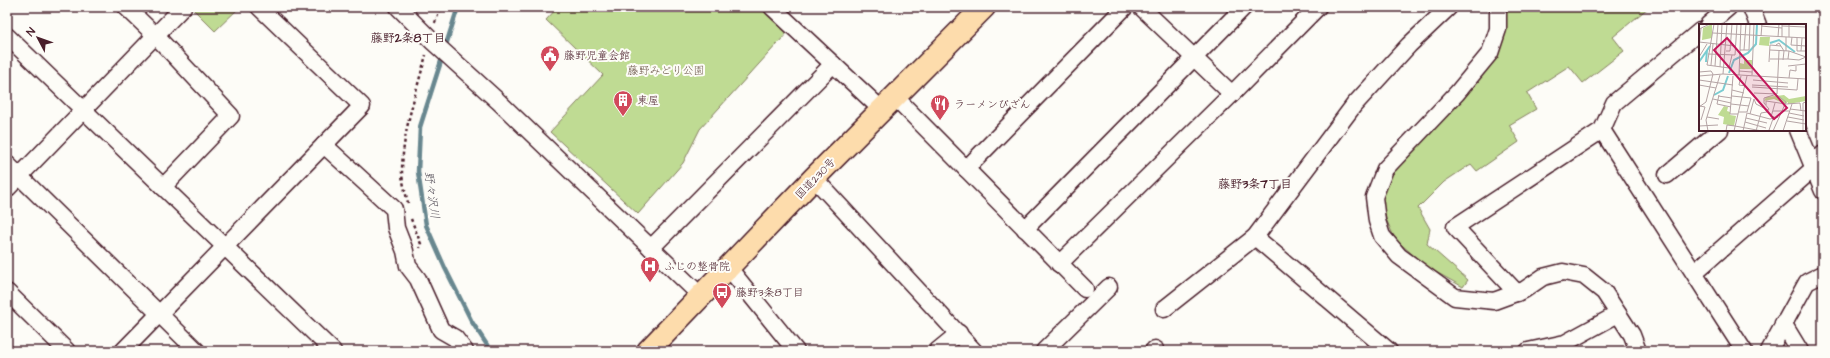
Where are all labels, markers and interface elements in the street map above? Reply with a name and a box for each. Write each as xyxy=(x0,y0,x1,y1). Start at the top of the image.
north arrow xyxy=(18,18,58,58)
text: N xyxy=(23,24,39,39)
inset map xyxy=(1699,24,1806,131)
district label: 藤野2条8丁目 xyxy=(371,30,445,47)
public building icon: 藤野児童会館 xyxy=(539,44,561,72)
place label: 藤野児童会館 xyxy=(564,48,630,63)
park label: 藤野みどり公園 xyxy=(628,63,705,78)
building icon: 東屋 xyxy=(612,89,634,117)
place label: 東屋 xyxy=(637,93,659,108)
restaurant icon: ラーメンびざん xyxy=(929,93,951,121)
place label: ラーメンびざん xyxy=(954,97,1031,112)
street label: 国道230号 xyxy=(792,154,839,202)
water label: 野々沢川 xyxy=(420,170,443,220)
district label: 藤野3条7丁目 xyxy=(1218,176,1292,193)
hospital icon: ふじの整骨院 xyxy=(639,255,661,283)
place label: ふじの整骨院 xyxy=(664,259,730,274)
bus stop icon: 藤野3条8丁目 xyxy=(711,281,733,309)
place label: 藤野3条8丁目 xyxy=(736,285,804,300)

